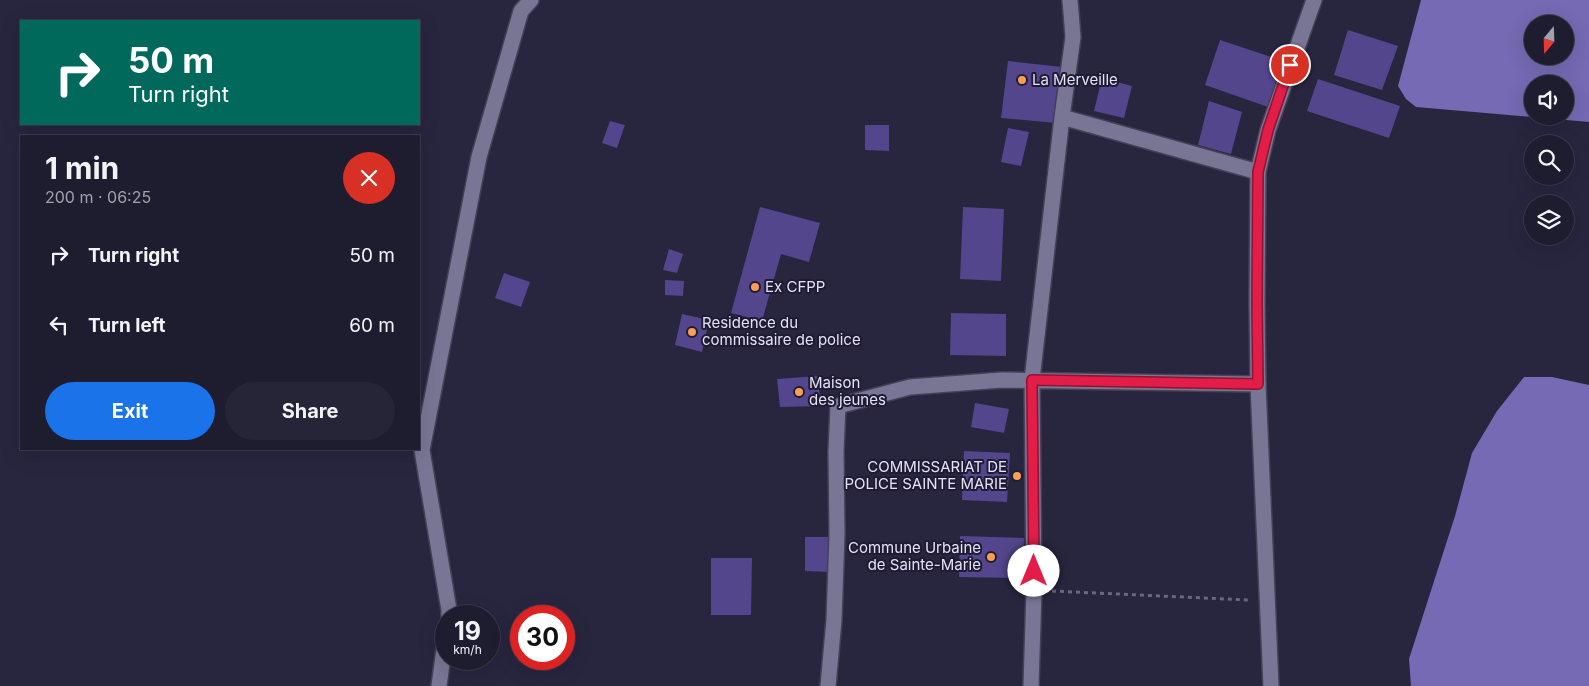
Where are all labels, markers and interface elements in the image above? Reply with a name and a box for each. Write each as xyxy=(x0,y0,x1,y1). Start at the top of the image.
north arrow xyxy=(1524,15,1574,65)
map controls xyxy=(1524,15,1574,245)
text: 50 m xyxy=(128,39,214,81)
icon: right xyxy=(45,40,110,105)
pin xyxy=(1269,44,1311,86)
icon: arrive xyxy=(1276,51,1304,79)
place label: La Merveille xyxy=(1032,70,1118,89)
marker: La Merveille xyxy=(1016,74,1028,86)
button: sound xyxy=(1524,75,1574,125)
text: Turn right xyxy=(128,81,229,107)
button: search xyxy=(1524,135,1574,185)
text: 1 min xyxy=(45,150,119,186)
button: close xyxy=(343,152,395,204)
text: 200 m · 06:25 xyxy=(45,187,151,207)
button: layers xyxy=(1524,195,1574,245)
icon: right xyxy=(45,241,73,269)
text: Turn right xyxy=(88,244,179,267)
text: 50 m xyxy=(349,244,395,267)
place label: Ex CFPP xyxy=(765,277,825,296)
marker: Ex CFPP xyxy=(749,281,761,293)
icon: left xyxy=(45,311,73,339)
place label: Residence du commissaire de police xyxy=(702,313,861,349)
text: Turn left xyxy=(88,314,166,337)
text: 60 m xyxy=(349,314,395,337)
marker: Residence du commissaire de police xyxy=(686,326,698,338)
place label: Maison des jeunes xyxy=(809,373,886,409)
button: Exit xyxy=(45,382,215,440)
button: Share xyxy=(225,382,395,440)
marker: Maison des jeunes xyxy=(793,386,805,398)
place label: COMMISSARIAT DE POLICE SAINTE MARIE xyxy=(844,457,1007,493)
marker: COMMISSARIAT DE POLICE SAINTE MARIE xyxy=(1011,470,1023,482)
place label: Commune Urbaine de Sainte-Marie xyxy=(848,538,981,574)
position arrow xyxy=(1007,544,1059,596)
marker: Commune Urbaine de Sainte-Marie xyxy=(985,551,997,563)
speed limit sign: 30 xyxy=(510,605,575,670)
text: 19 xyxy=(454,616,481,646)
text: km/h xyxy=(453,642,482,657)

